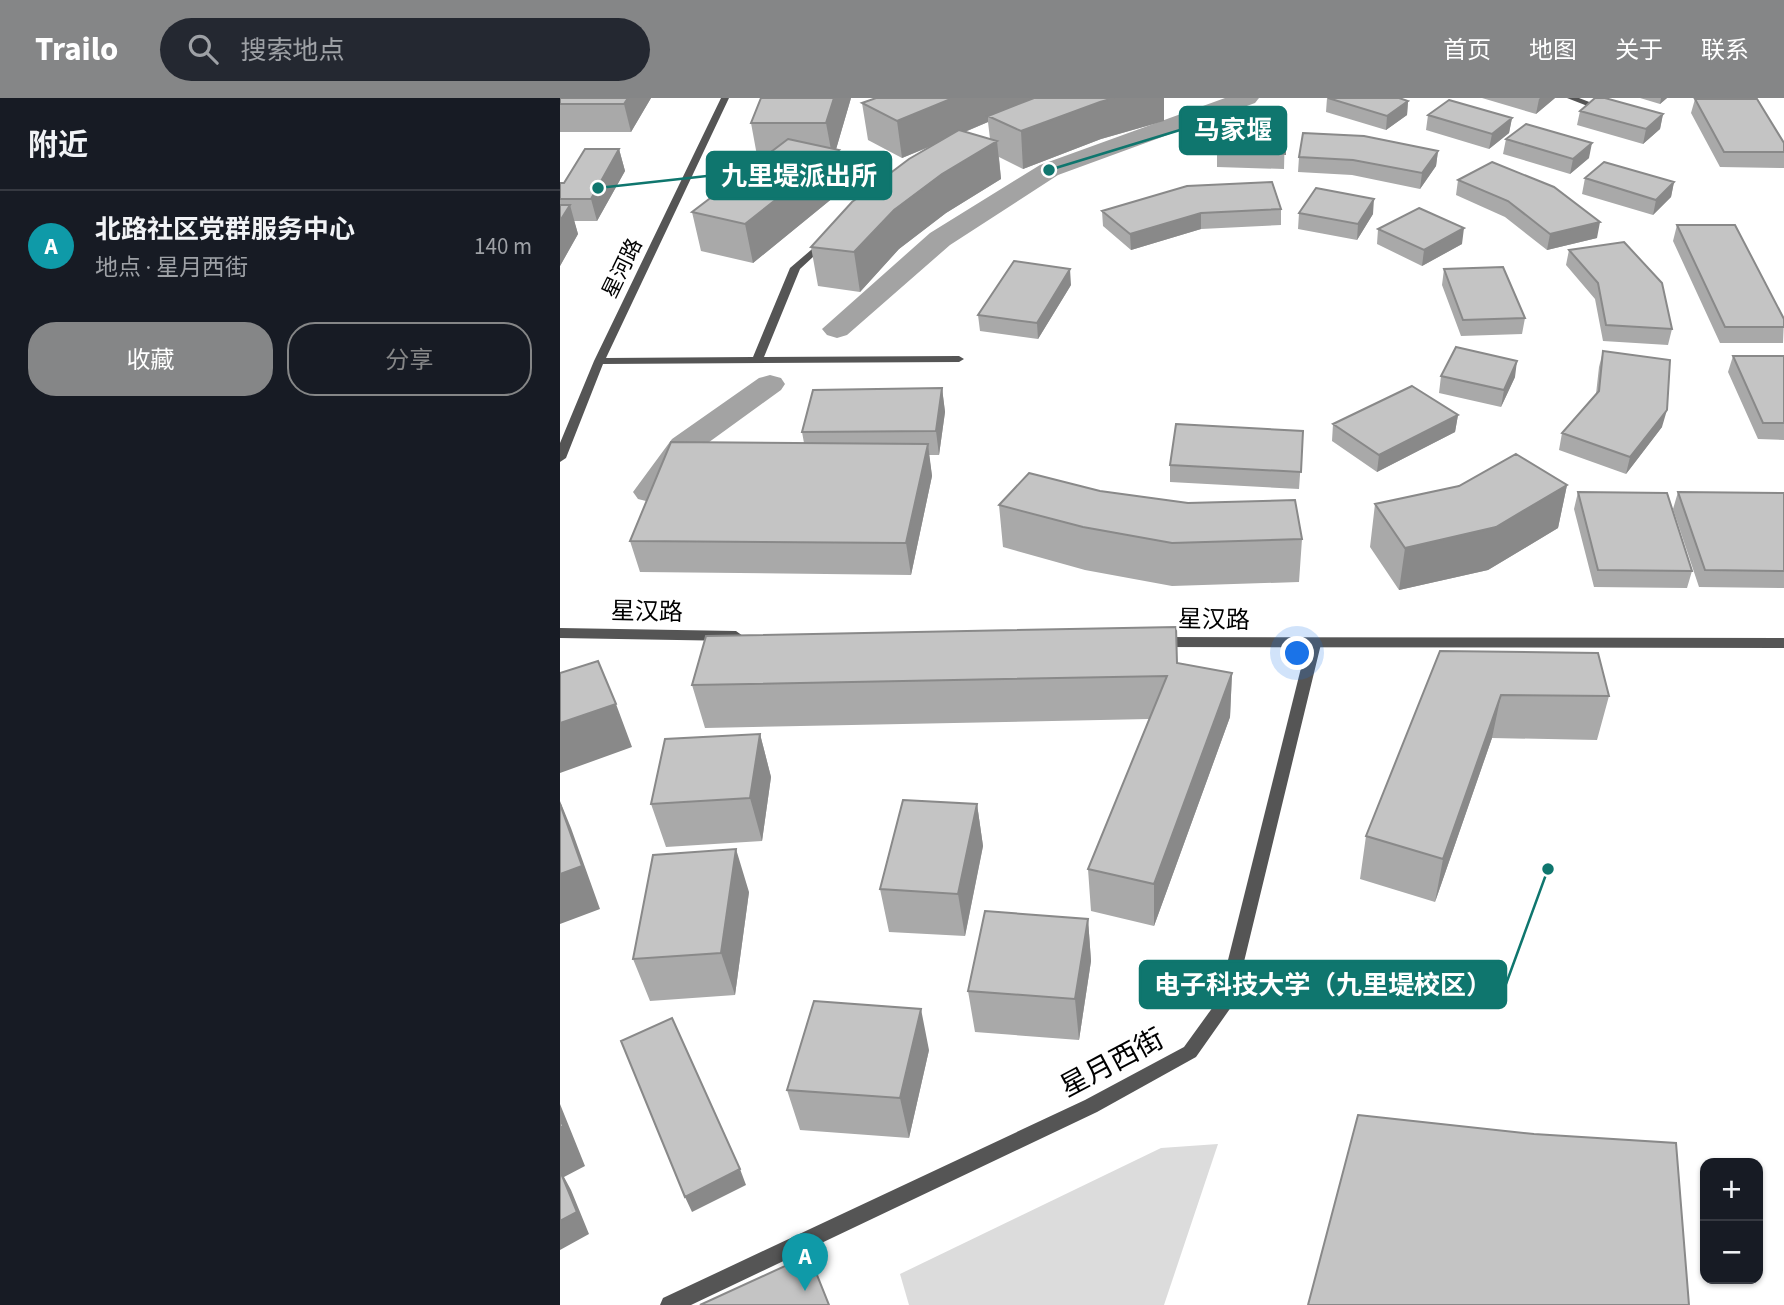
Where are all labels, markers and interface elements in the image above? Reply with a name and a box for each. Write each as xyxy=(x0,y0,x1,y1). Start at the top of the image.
search box xyxy=(160,18,650,81)
text: Trailo xyxy=(35,26,118,73)
icon: search xyxy=(184,30,222,68)
text: 搜索地点 xyxy=(240,32,344,69)
text: 首页 xyxy=(1443,33,1491,68)
text: 地图 xyxy=(1529,33,1577,68)
text: 关于 xyxy=(1615,33,1663,68)
text: 联系 xyxy=(1701,33,1749,68)
callout: 马家堰 xyxy=(1180,107,1286,154)
text: 马家堰 xyxy=(1194,112,1272,149)
text: 附近 xyxy=(28,124,88,167)
callout: 九里堤派出所 xyxy=(707,152,891,199)
text: 九里堤派出所 xyxy=(721,158,877,195)
text: 北路社区党群服务中心 xyxy=(95,211,355,248)
text: A xyxy=(44,230,58,263)
text: 140 m xyxy=(474,230,532,263)
street label: 星河路 xyxy=(595,233,649,303)
text: 地点 · 星月西街 xyxy=(95,251,248,284)
button: 收藏 xyxy=(28,322,273,396)
button: 分享 xyxy=(287,322,532,396)
street label: 星汉路 xyxy=(611,594,683,630)
street label: 星汉路 xyxy=(1178,602,1250,638)
your location xyxy=(1280,636,1314,670)
callout: 电子科技大学（九里堤校区） xyxy=(1140,961,1506,1008)
text: 电子科技大学（九里堤校区） xyxy=(1154,967,1492,1004)
street label: 星月西街 xyxy=(1053,1019,1171,1107)
map controls xyxy=(1700,1158,1763,1284)
button: + xyxy=(1700,1158,1763,1221)
button: − xyxy=(1700,1221,1763,1284)
pin: A xyxy=(782,1233,828,1291)

